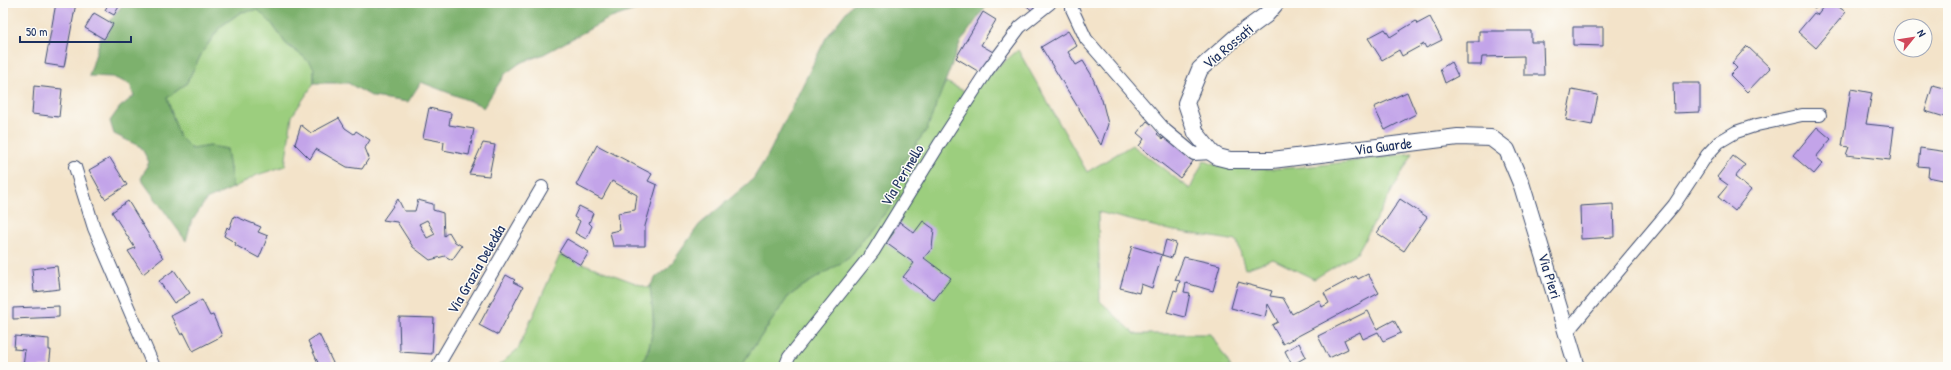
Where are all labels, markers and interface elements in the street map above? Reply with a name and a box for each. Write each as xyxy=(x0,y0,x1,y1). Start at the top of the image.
scale bar xyxy=(20,18,131,44)
north arrow xyxy=(1893,18,1933,58)
street label: Via Rossati xyxy=(1198,19,1258,73)
text: 50 m xyxy=(26,23,47,40)
text: N xyxy=(1914,27,1929,39)
street label: Via Guarde xyxy=(1353,132,1413,160)
street label: Via Perinello xyxy=(875,140,929,210)
street label: Via Grazia Deledda xyxy=(442,220,510,317)
street label: Via Pieri xyxy=(1533,251,1567,301)

